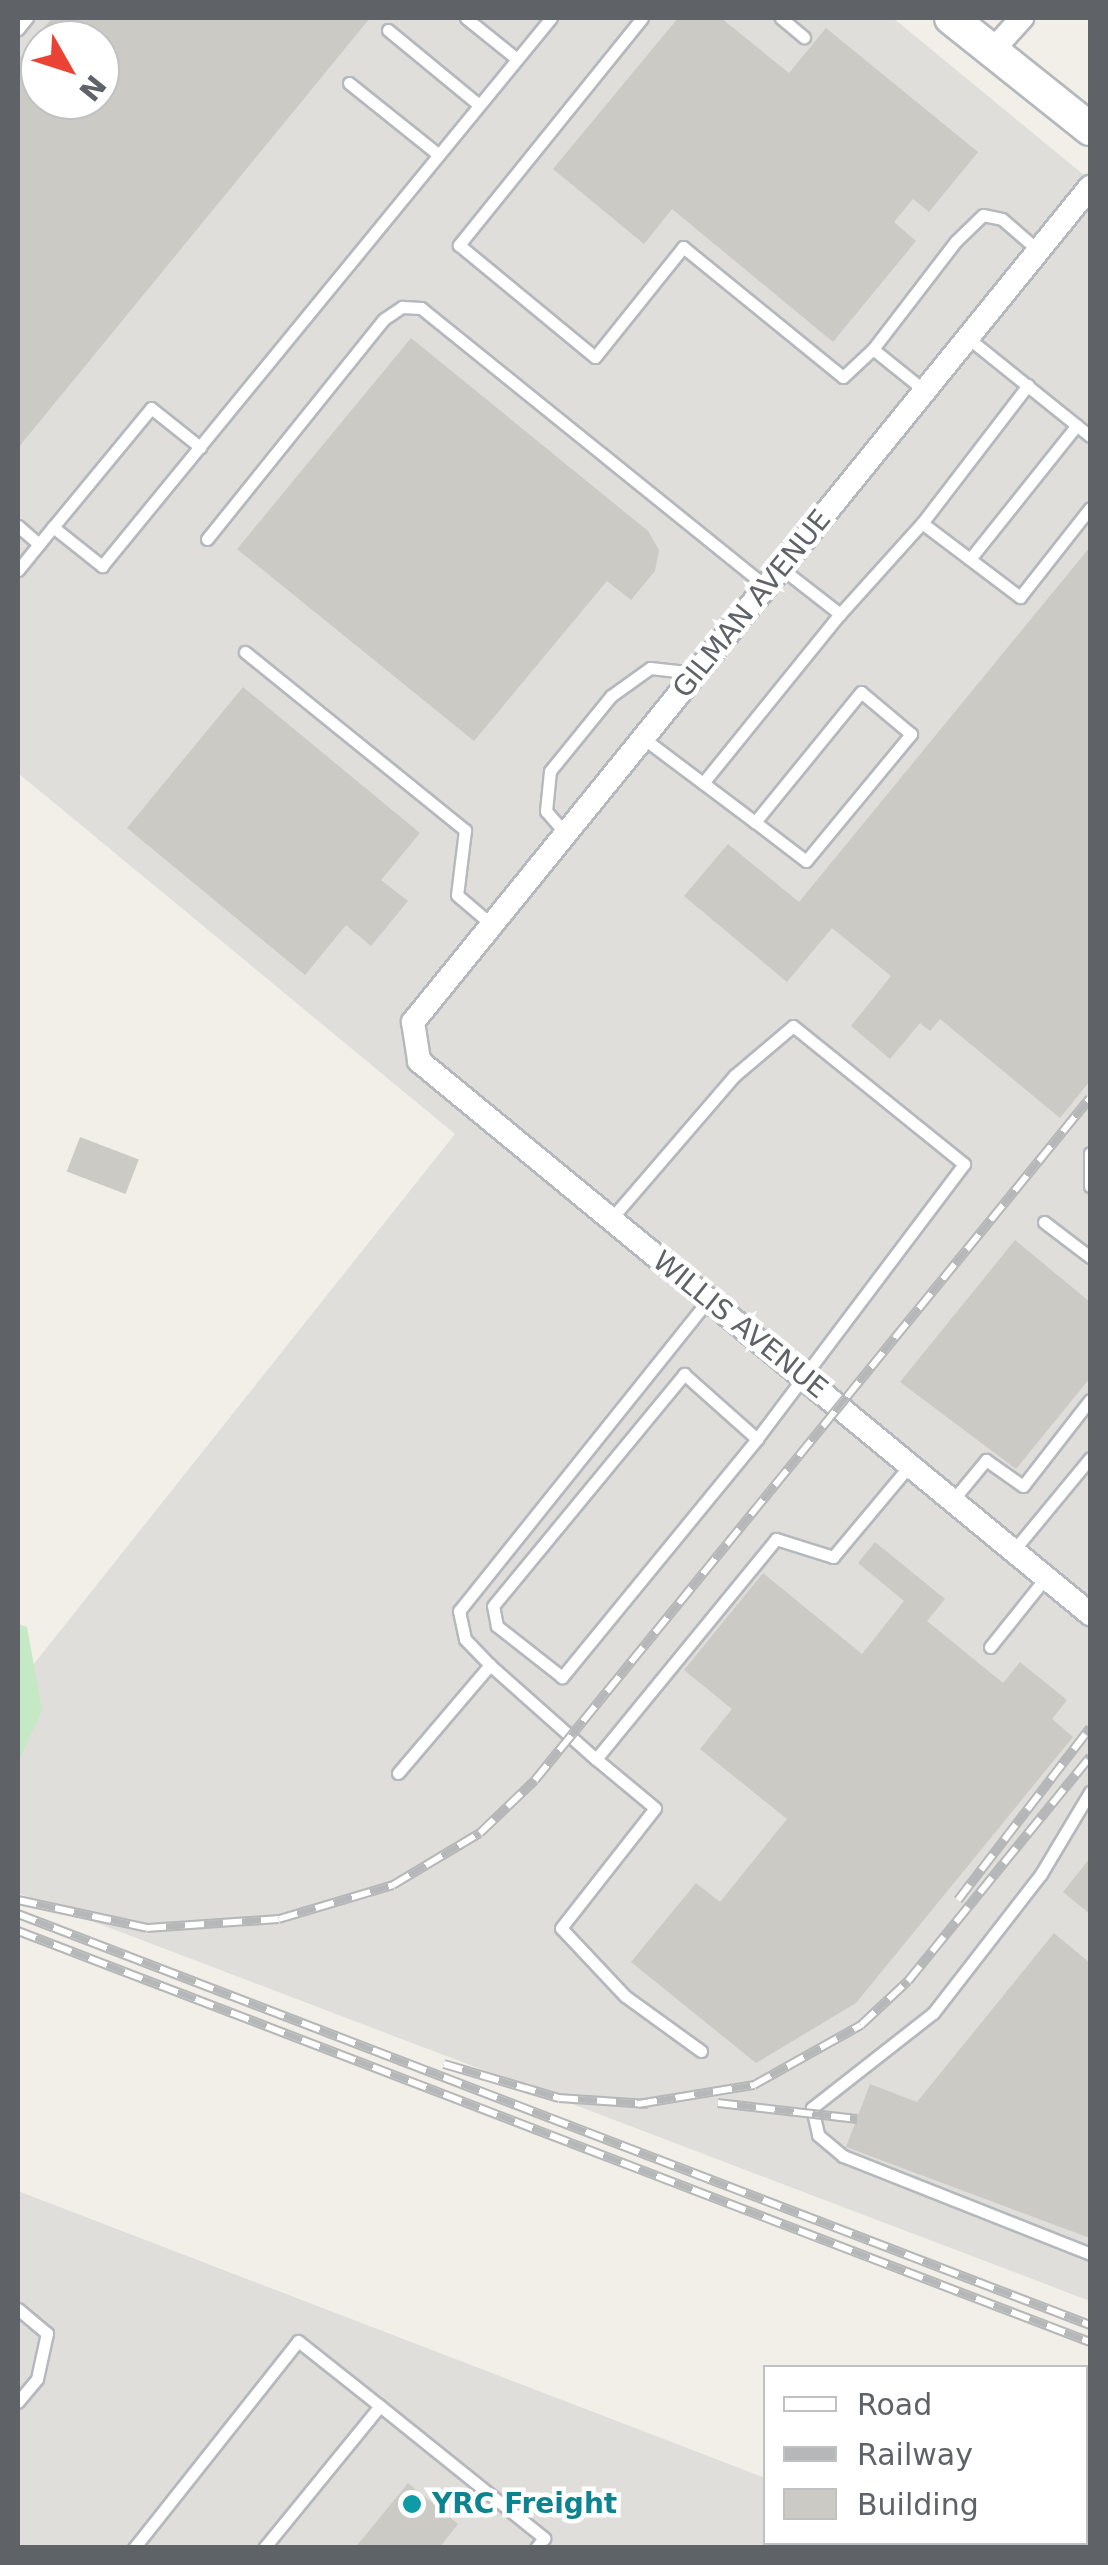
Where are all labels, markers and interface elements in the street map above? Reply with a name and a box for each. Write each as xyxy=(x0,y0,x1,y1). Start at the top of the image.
north arrow xyxy=(20,20,120,120)
text: N xyxy=(72,68,112,107)
street label: GILMAN AVENUE xyxy=(666,503,838,705)
street label: WILLIS AVENUE xyxy=(646,1244,834,1406)
legend xyxy=(763,2365,1088,2545)
text: Road xyxy=(857,2387,932,2422)
text: Railway xyxy=(857,2437,973,2472)
place label: YRC Freight xyxy=(432,2487,617,2521)
text: Building xyxy=(857,2487,979,2522)
marker: YRC Freight xyxy=(401,2493,423,2515)

